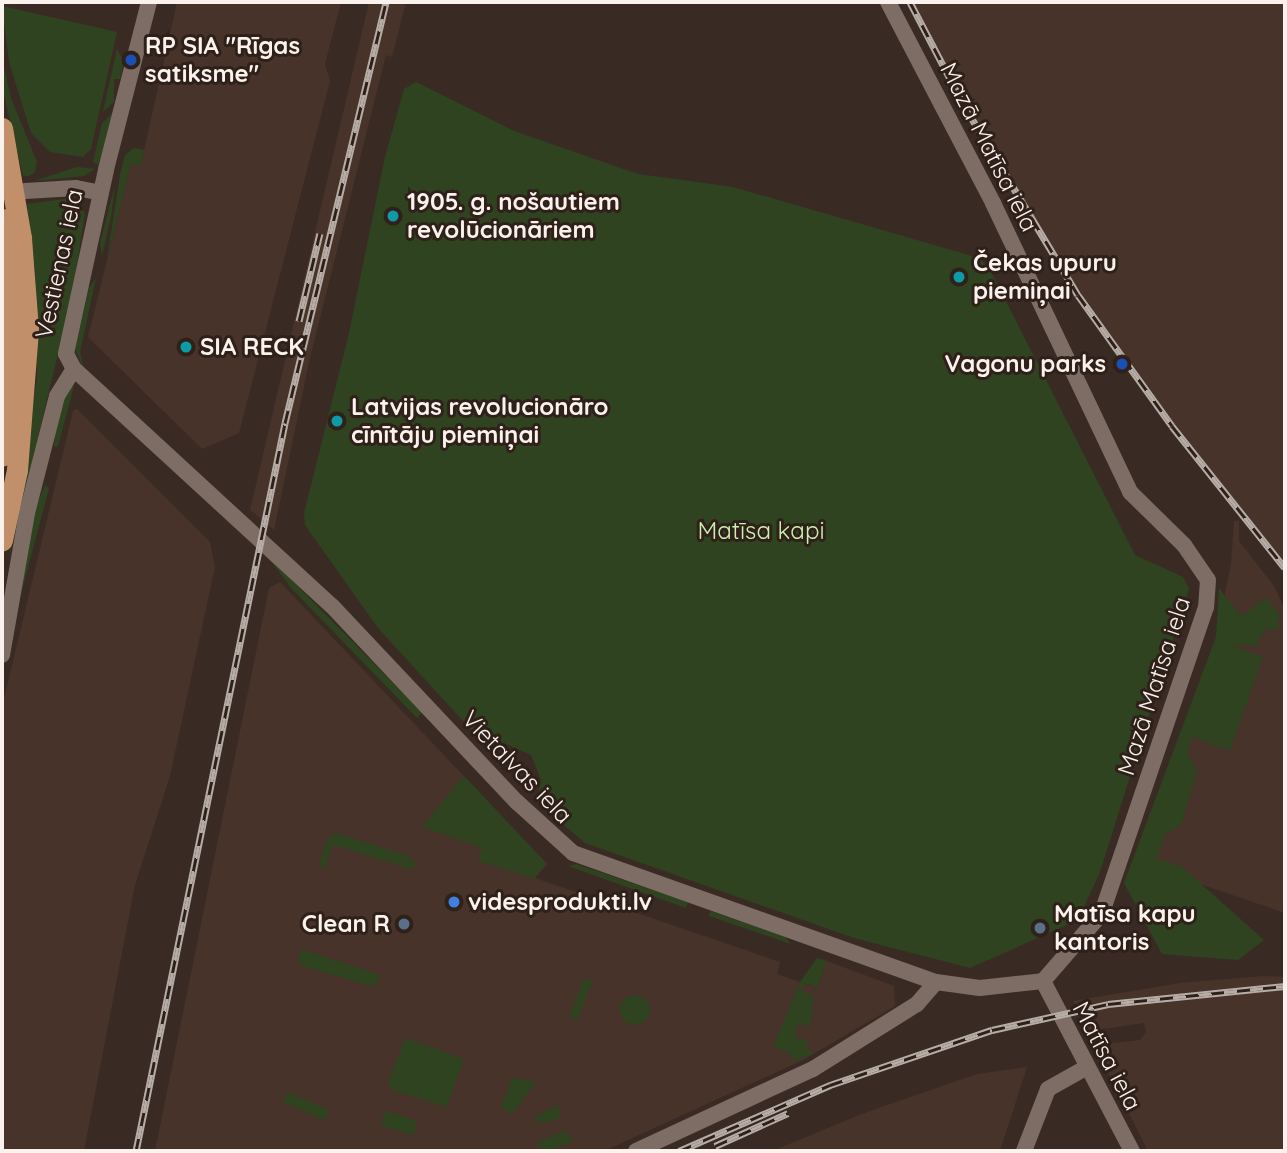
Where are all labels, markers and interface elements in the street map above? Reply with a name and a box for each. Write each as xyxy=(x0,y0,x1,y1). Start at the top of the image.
place label: RP SIA "Rīgas satiksme" xyxy=(145,32,300,88)
marker: RP SIA "Rīgas satiksme" xyxy=(123,52,139,68)
street label: Mazā Matīsa iela xyxy=(934,58,1044,236)
street label: Vestienas iela xyxy=(29,187,89,341)
place label: 1905. g. nošautiem revolūcionāriem xyxy=(407,188,620,244)
marker: 1905. g. nošautiem revolūcionāriem xyxy=(385,208,401,224)
place label: Čekas upuru piemiņai xyxy=(973,249,1117,305)
marker: Čekas upuru piemiņai xyxy=(951,269,967,285)
place label: SIA RECK xyxy=(200,333,304,361)
marker: SIA RECK xyxy=(178,339,194,355)
place label: Vagonu parks xyxy=(944,350,1106,378)
marker: Vagonu parks xyxy=(1112,354,1132,374)
place label: Latvijas revolucionāro cīnītāju piemiņai xyxy=(351,393,609,449)
marker: Latvijas revolucionāro cīnītāju piemiņai xyxy=(329,413,345,429)
park label: Matīsa kapi xyxy=(697,517,825,545)
street label: Mazā Matīsa iela xyxy=(1112,593,1196,779)
street label: Vietalvas iela xyxy=(456,704,578,830)
place label: videsprodukti.lv xyxy=(468,888,652,916)
marker: videsprodukti.lv xyxy=(446,894,462,910)
place label: Matīsa kapu kantoris xyxy=(1054,900,1196,956)
place label: Clean R xyxy=(302,910,390,938)
marker: Clean R xyxy=(396,916,412,932)
marker: Matīsa kapu kantoris xyxy=(1032,920,1048,936)
street label: Matīsa iela xyxy=(1066,997,1148,1115)

